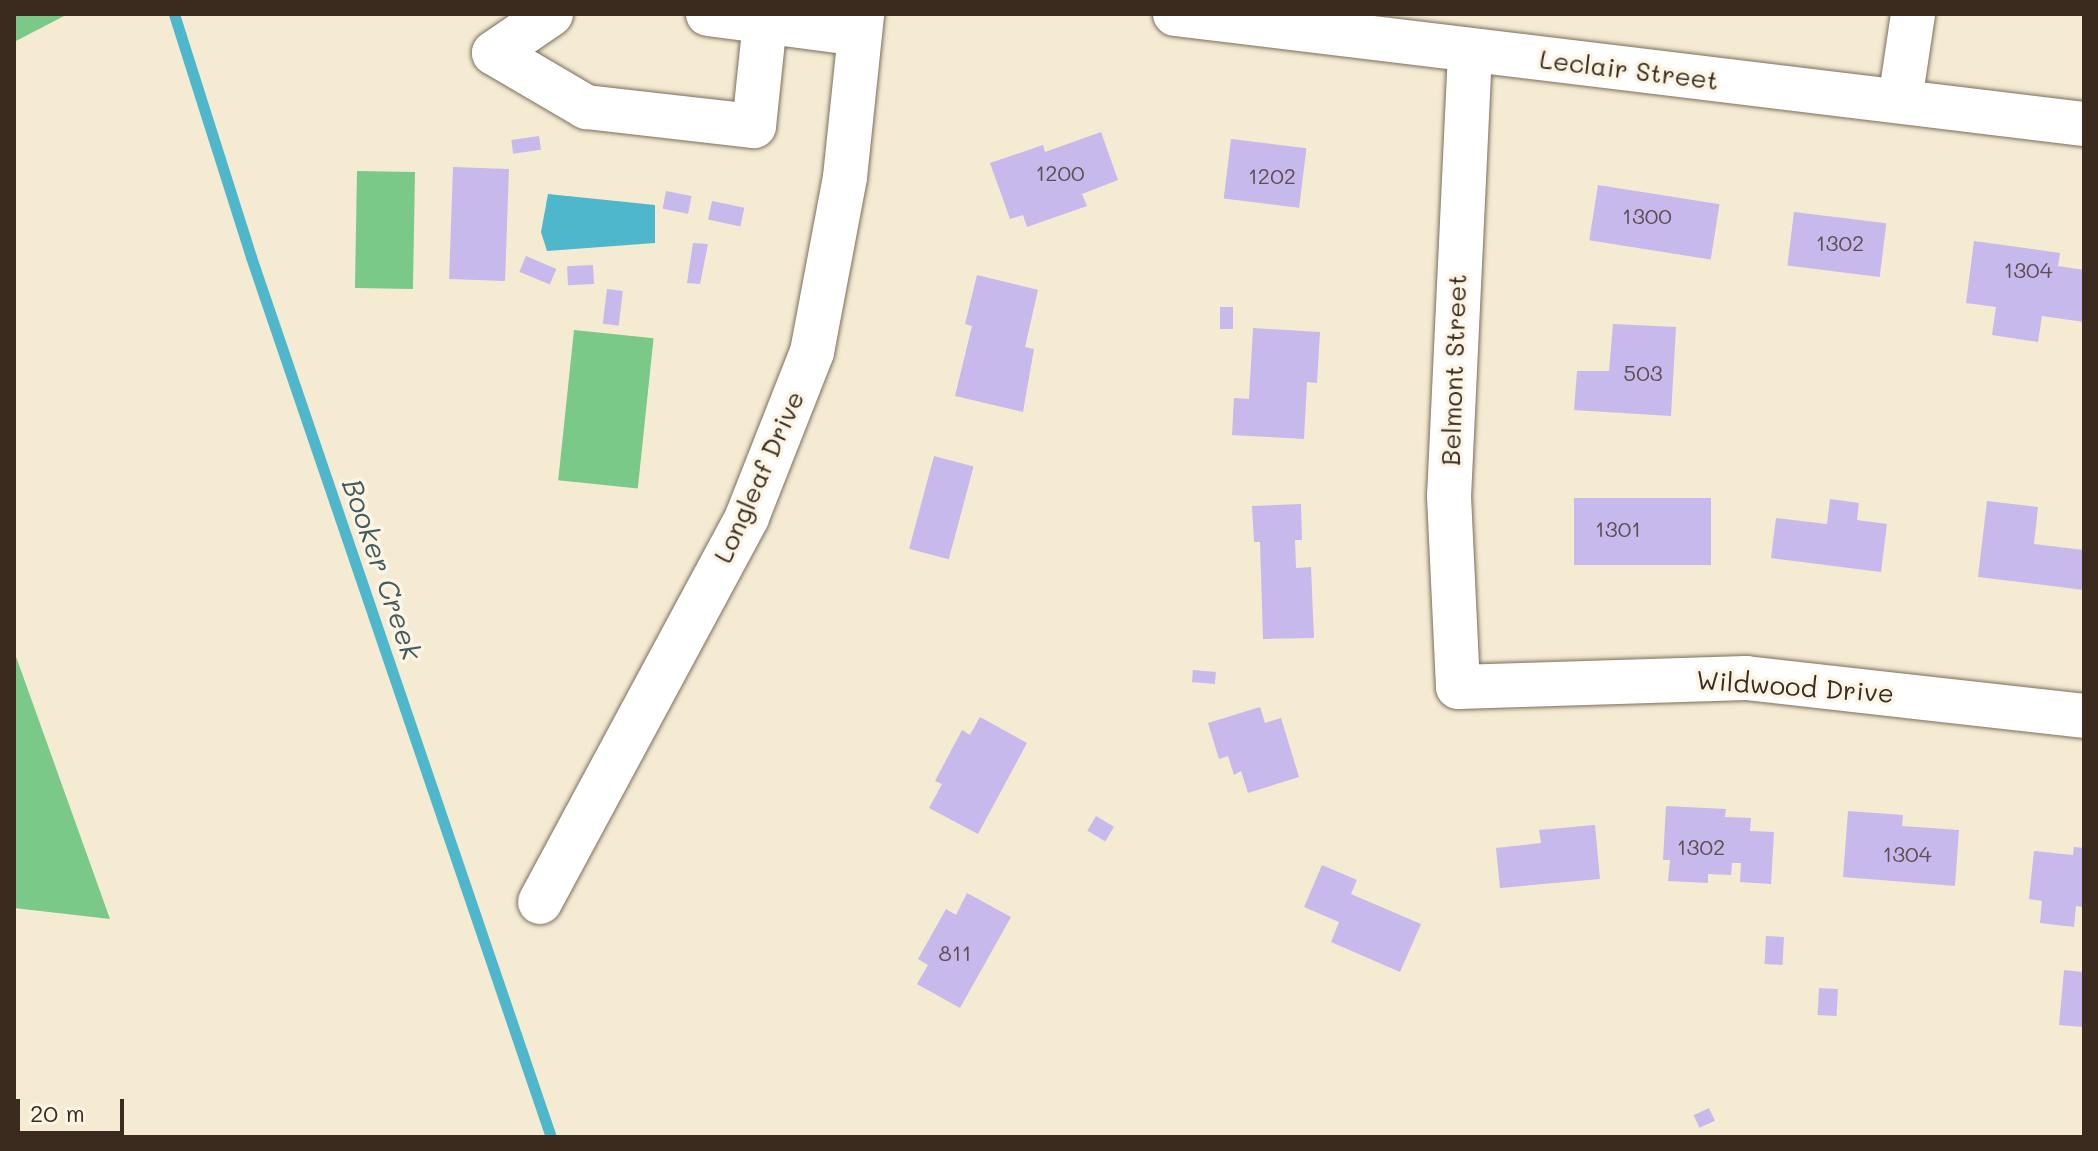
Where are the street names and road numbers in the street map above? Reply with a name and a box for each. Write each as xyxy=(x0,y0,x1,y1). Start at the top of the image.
street label: Leclair Street xyxy=(1538,44,1720,96)
street label: Belmont Street xyxy=(1435,274,1473,466)
street label: Longleaf Drive xyxy=(707,386,811,568)
street label: Wildwood Drive xyxy=(1695,665,1895,709)

